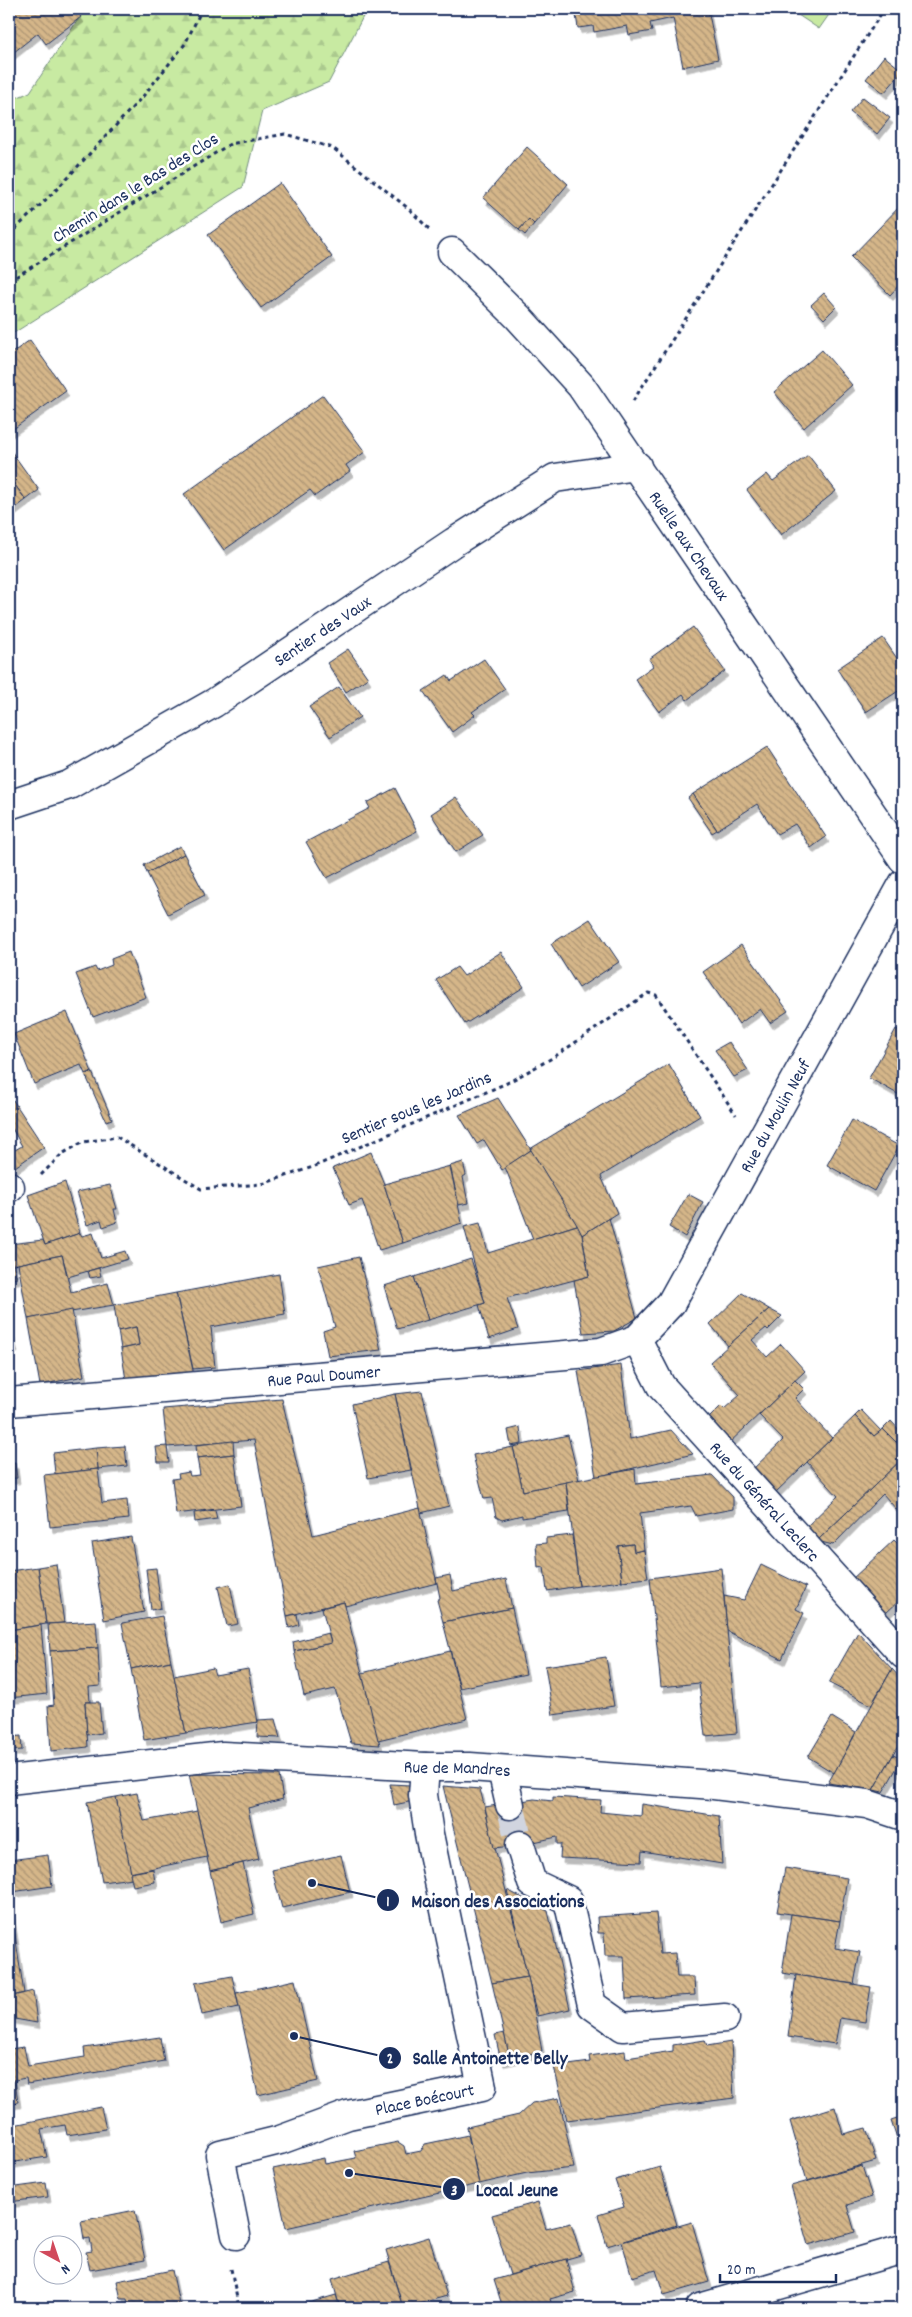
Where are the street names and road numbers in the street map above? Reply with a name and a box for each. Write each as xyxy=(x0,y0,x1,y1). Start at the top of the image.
street label: Chemin dans le Bas des Clos xyxy=(48,128,224,251)
street label: Ruelle aux Chevaux xyxy=(641,487,734,607)
street label: Sentier des Vaux xyxy=(270,591,377,674)
street label: Rue du Moulin Neuf xyxy=(735,1055,819,1178)
street label: Sentier sous les Jardins xyxy=(338,1066,496,1152)
street label: Rue Paul Doumer xyxy=(266,1361,382,1395)
street label: Rue du Général Leclerc xyxy=(702,1437,824,1568)
street label: Rue de Mandres xyxy=(403,1756,512,1785)
street label: Place Boécourt xyxy=(373,2079,477,2124)

